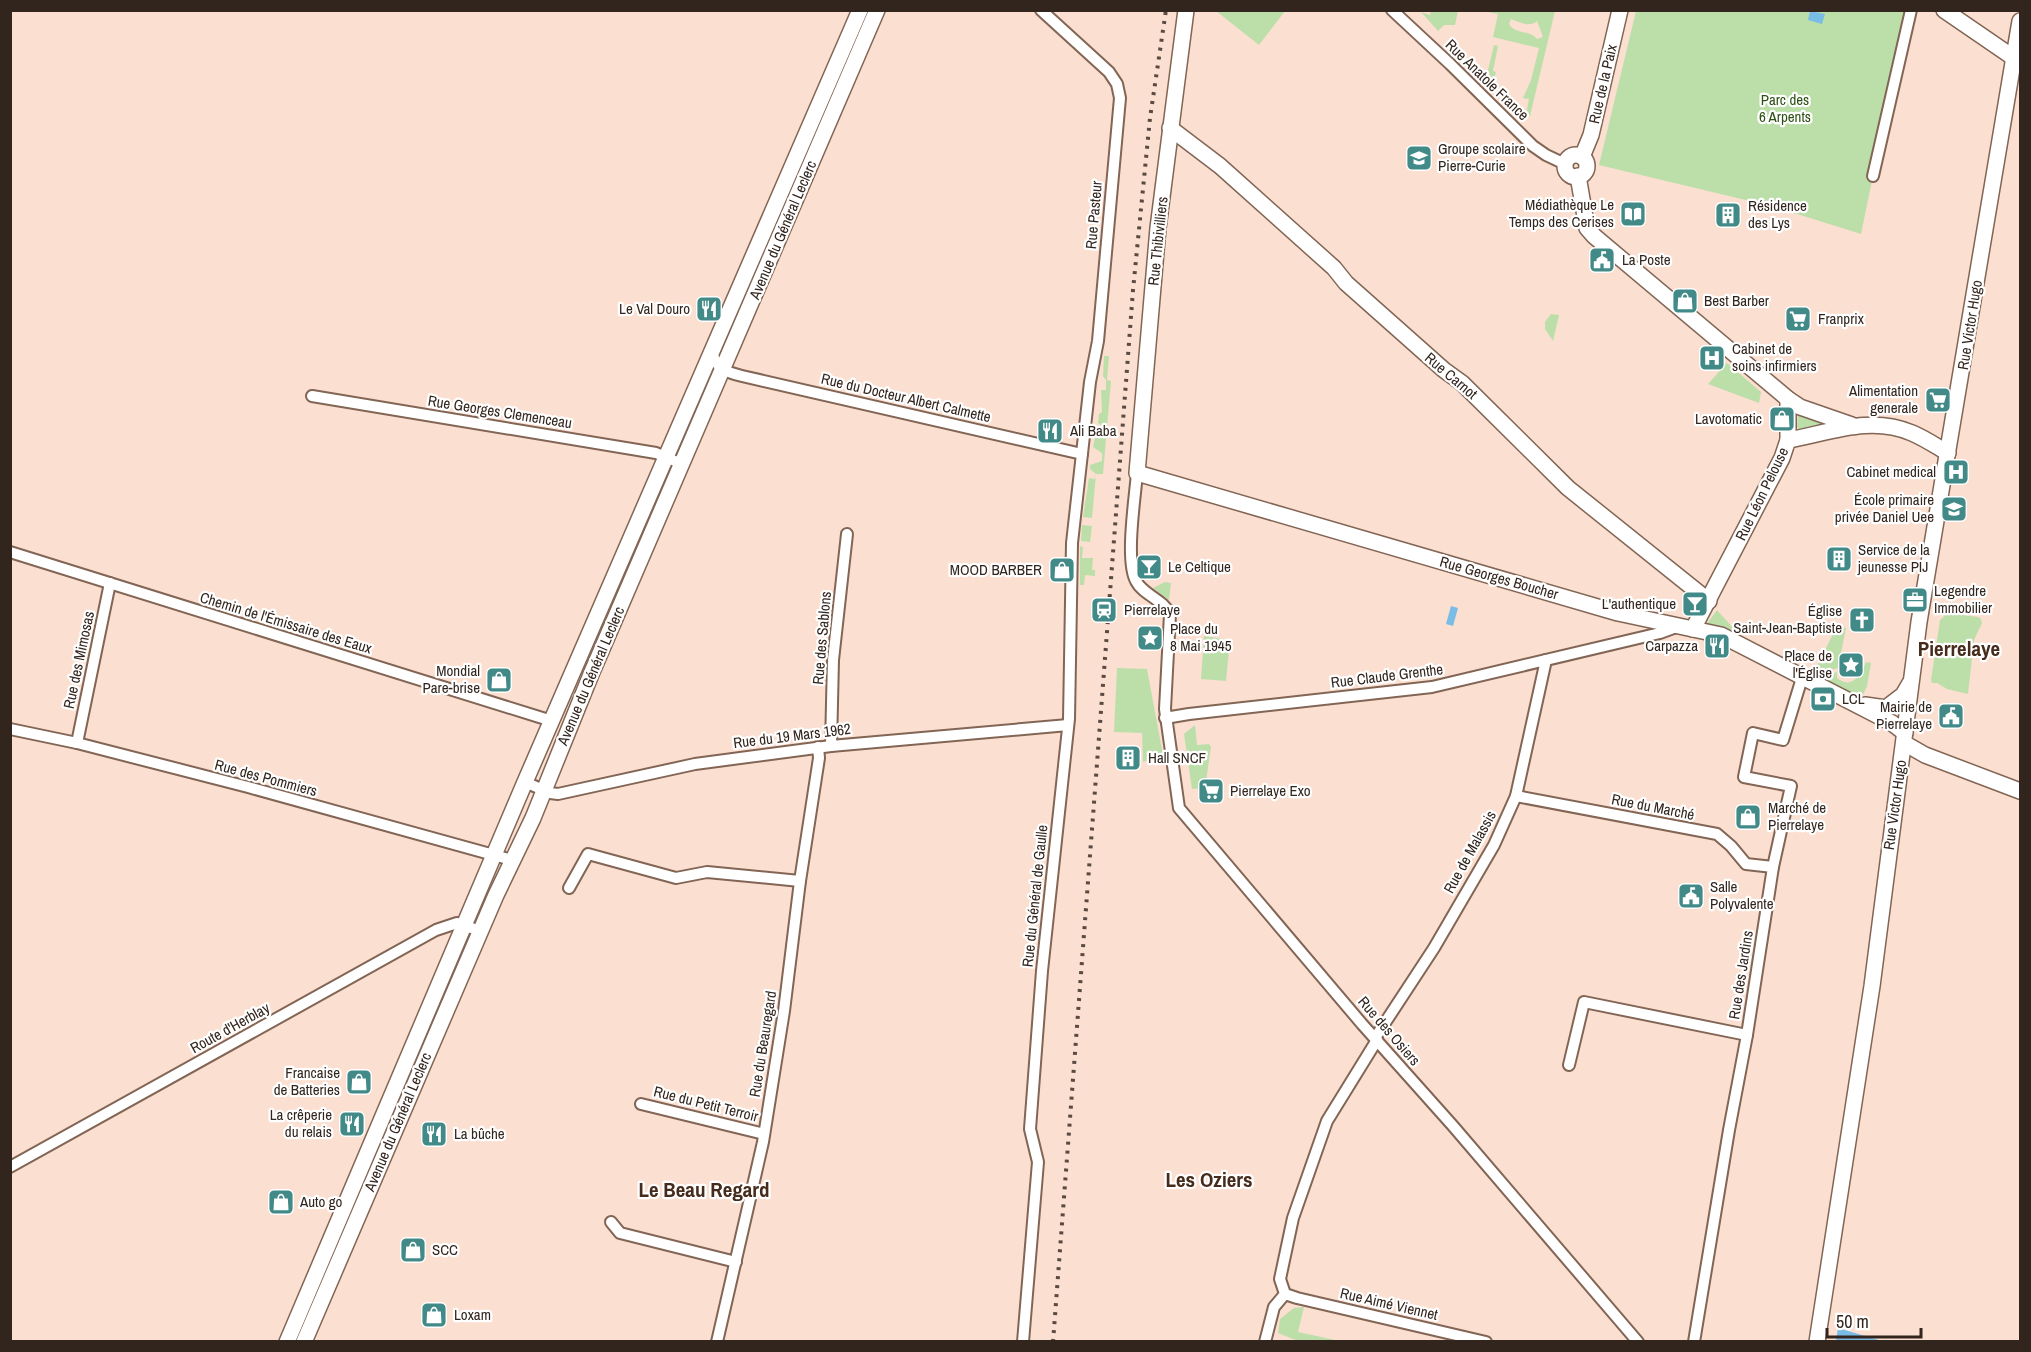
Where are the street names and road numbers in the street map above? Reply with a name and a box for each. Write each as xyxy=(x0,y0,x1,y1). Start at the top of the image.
street label: Rue Anatole France xyxy=(1441,34,1534,125)
street label: Rue de la Paix xyxy=(1583,41,1622,126)
street label: Avenue du Général Leclerc xyxy=(743,157,821,303)
street label: Rue Pasteur xyxy=(1080,180,1107,250)
street label: Rue Thibivilliers xyxy=(1142,195,1173,286)
street label: Rue Victor Hugo xyxy=(1952,278,1987,371)
street label: Rue Carnot xyxy=(1420,347,1483,404)
street label: Rue du Docteur Albert Calmette xyxy=(819,368,993,427)
street label: Rue Georges Clemenceau xyxy=(427,390,574,433)
street label: Rue Léon Pelouse xyxy=(1730,444,1793,544)
street label: Rue Georges Boucher xyxy=(1437,551,1561,604)
street label: Chemin de l'Émissaire des Eaux xyxy=(198,586,375,659)
street label: Rue des Sablons xyxy=(807,590,836,686)
street label: Avenue du Général Leclerc xyxy=(551,603,629,749)
street label: Rue des Mimosas xyxy=(58,609,99,711)
street label: Rue Claude Grenthe xyxy=(1330,658,1444,693)
street label: Rue du 19 Mars 1962 xyxy=(732,718,852,753)
street label: Rue des Pommiers xyxy=(213,754,320,801)
street label: Rue Victor Hugo xyxy=(1878,758,1911,851)
street label: Rue du Marché xyxy=(1610,788,1697,825)
street label: Rue de Malassis xyxy=(1438,807,1501,897)
street label: Rue du Général de Gaulle xyxy=(1017,824,1052,968)
street label: Rue des Jardins xyxy=(1723,929,1758,1021)
street label: Rue du Beauregard xyxy=(744,989,781,1099)
street label: Rue des Osiers xyxy=(1353,992,1425,1070)
street label: Route d'Herblay xyxy=(186,997,274,1058)
street label: Avenue du Général Leclerc xyxy=(358,1049,436,1195)
street label: Rue du Petit Terroir xyxy=(652,1080,761,1127)
street label: Rue Aimé Viennet xyxy=(1338,1282,1441,1325)

